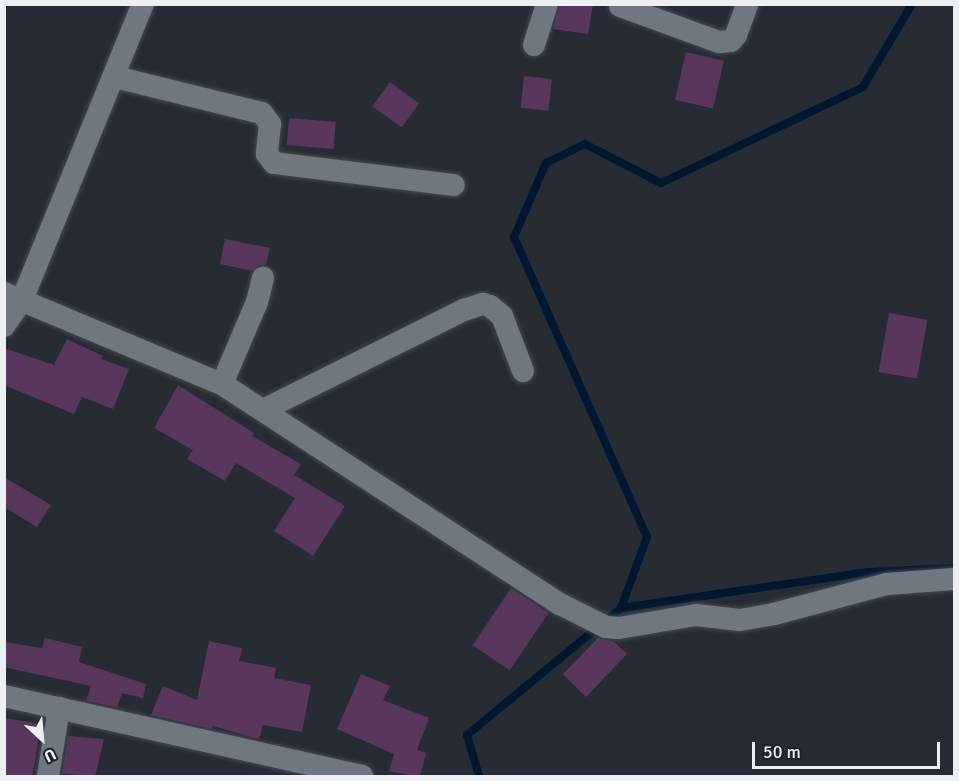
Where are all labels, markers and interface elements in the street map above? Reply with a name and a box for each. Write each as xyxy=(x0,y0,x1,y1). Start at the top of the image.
north arrow xyxy=(12,709,72,769)
scale bar xyxy=(755,730,942,768)
text: 50 m xyxy=(763,741,801,763)
text: U xyxy=(41,744,59,767)

